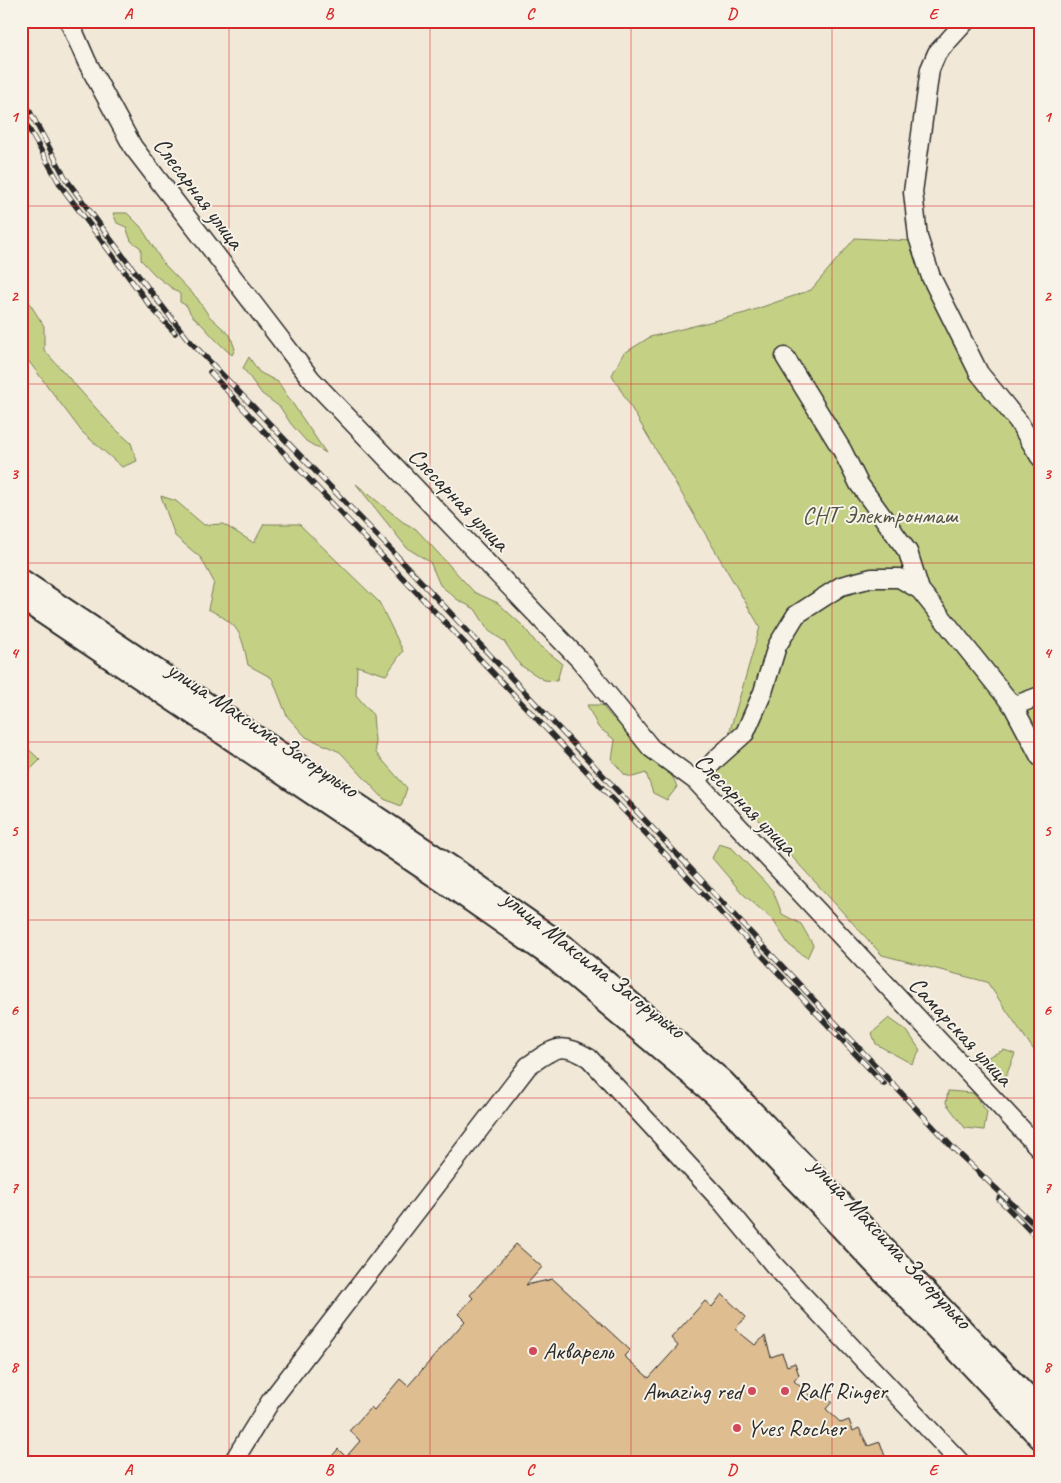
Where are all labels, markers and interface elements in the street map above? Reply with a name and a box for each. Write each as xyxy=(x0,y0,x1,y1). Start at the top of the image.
text: A xyxy=(124,4,134,24)
text: B xyxy=(325,4,335,24)
text: C xyxy=(526,4,536,24)
text: D xyxy=(727,4,738,24)
text: E xyxy=(929,4,940,24)
text: 1 xyxy=(10,107,19,127)
text: 1 xyxy=(1043,107,1052,127)
street label: Слесарная улица xyxy=(147,131,252,256)
text: 2 xyxy=(10,286,19,306)
text: 2 xyxy=(1043,286,1052,306)
street label: Слесарная улица xyxy=(402,441,517,558)
text: 3 xyxy=(10,464,19,484)
text: 3 xyxy=(1043,464,1052,484)
park label: СНТ Электронмаш xyxy=(802,500,959,530)
text: 4 xyxy=(10,643,19,663)
text: 4 xyxy=(1043,643,1052,663)
street label: улица Максима Загорулько xyxy=(160,653,366,805)
street label: Слесарная улица xyxy=(688,746,805,863)
text: 5 xyxy=(11,821,20,841)
text: 5 xyxy=(1044,821,1053,841)
street label: улица Максима Загорулько xyxy=(495,882,693,1046)
street label: Самарская улица xyxy=(902,970,1021,1093)
text: 6 xyxy=(10,1000,19,1020)
text: 6 xyxy=(1043,1000,1052,1020)
street label: улица Максима Загорулько xyxy=(802,1149,980,1336)
text: 7 xyxy=(10,1178,19,1198)
text: 7 xyxy=(1043,1178,1052,1198)
place label: Акварель xyxy=(543,1336,614,1366)
marker: Акварель xyxy=(527,1345,539,1357)
text: 8 xyxy=(10,1357,19,1377)
text: 8 xyxy=(1043,1357,1052,1377)
place label: Amazing red xyxy=(643,1376,746,1406)
place label: Ralf Ringer xyxy=(795,1376,890,1406)
marker: Amazing red xyxy=(746,1385,758,1397)
marker: Ralf Ringer xyxy=(779,1385,791,1397)
place label: Yves Rocher xyxy=(747,1413,848,1443)
marker: Yves Rocher xyxy=(731,1422,743,1434)
text: A xyxy=(124,1460,134,1480)
text: B xyxy=(325,1460,335,1480)
text: C xyxy=(526,1460,536,1480)
text: D xyxy=(727,1460,738,1480)
text: E xyxy=(929,1460,940,1480)

